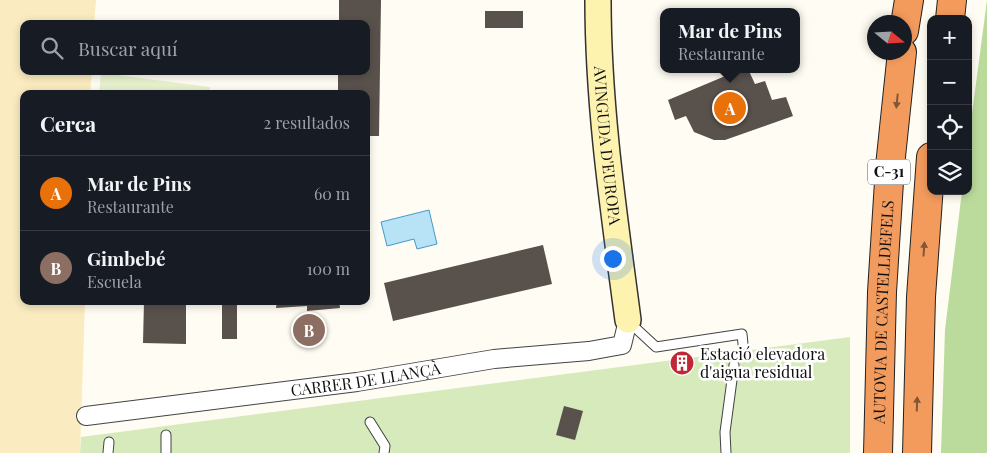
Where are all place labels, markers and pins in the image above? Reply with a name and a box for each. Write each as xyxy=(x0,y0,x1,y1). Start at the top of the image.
pin: A xyxy=(714,89,746,127)
pin: B xyxy=(293,311,325,349)
place label: Estació elevadora d'aigua residual xyxy=(700,343,825,382)
building icon: Estació elevadora d'aigua residual xyxy=(669,350,695,376)

